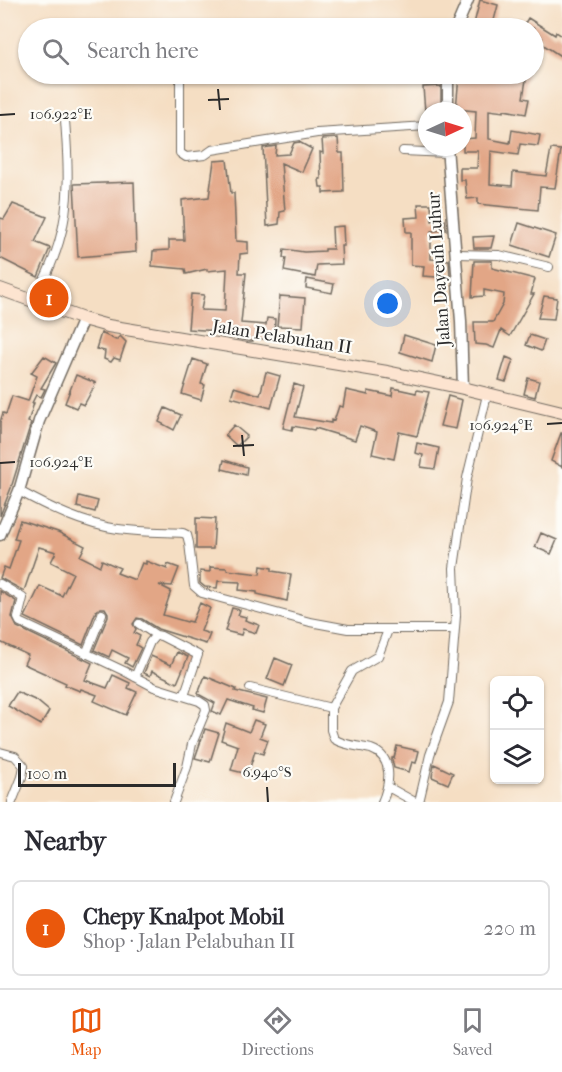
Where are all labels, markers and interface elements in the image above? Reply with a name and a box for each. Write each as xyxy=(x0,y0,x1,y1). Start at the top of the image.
search box xyxy=(18,18,544,84)
icon: search xyxy=(39,35,72,68)
text: Search here xyxy=(87,38,199,64)
north arrow xyxy=(418,102,472,156)
text: 106.922°E xyxy=(30,105,92,123)
street label: Jalan Dayeuh Luhur xyxy=(423,191,455,349)
pin: 1 xyxy=(29,276,68,320)
your location xyxy=(373,289,402,318)
street label: Jalan Pelabuhan II xyxy=(209,315,353,358)
text: 106.924°E xyxy=(469,416,533,434)
text: 106.924°E xyxy=(29,453,93,471)
map controls xyxy=(490,676,544,784)
button: locate xyxy=(490,676,544,730)
button: layers xyxy=(490,730,544,784)
scale bar xyxy=(18,760,176,788)
text: 6.940°S xyxy=(243,763,292,781)
text: 100 m xyxy=(27,764,67,783)
text: Nearby xyxy=(24,826,106,857)
text: Chepy Knalpot Mobil xyxy=(83,904,284,930)
text: 1 xyxy=(42,917,49,940)
text: 220 m xyxy=(483,917,536,940)
text: Shop · Jalan Pelabuhan II xyxy=(83,930,295,953)
tab: Map xyxy=(70,1004,103,1059)
tab: Directions xyxy=(242,1004,314,1059)
tab: Saved xyxy=(453,1004,492,1059)

